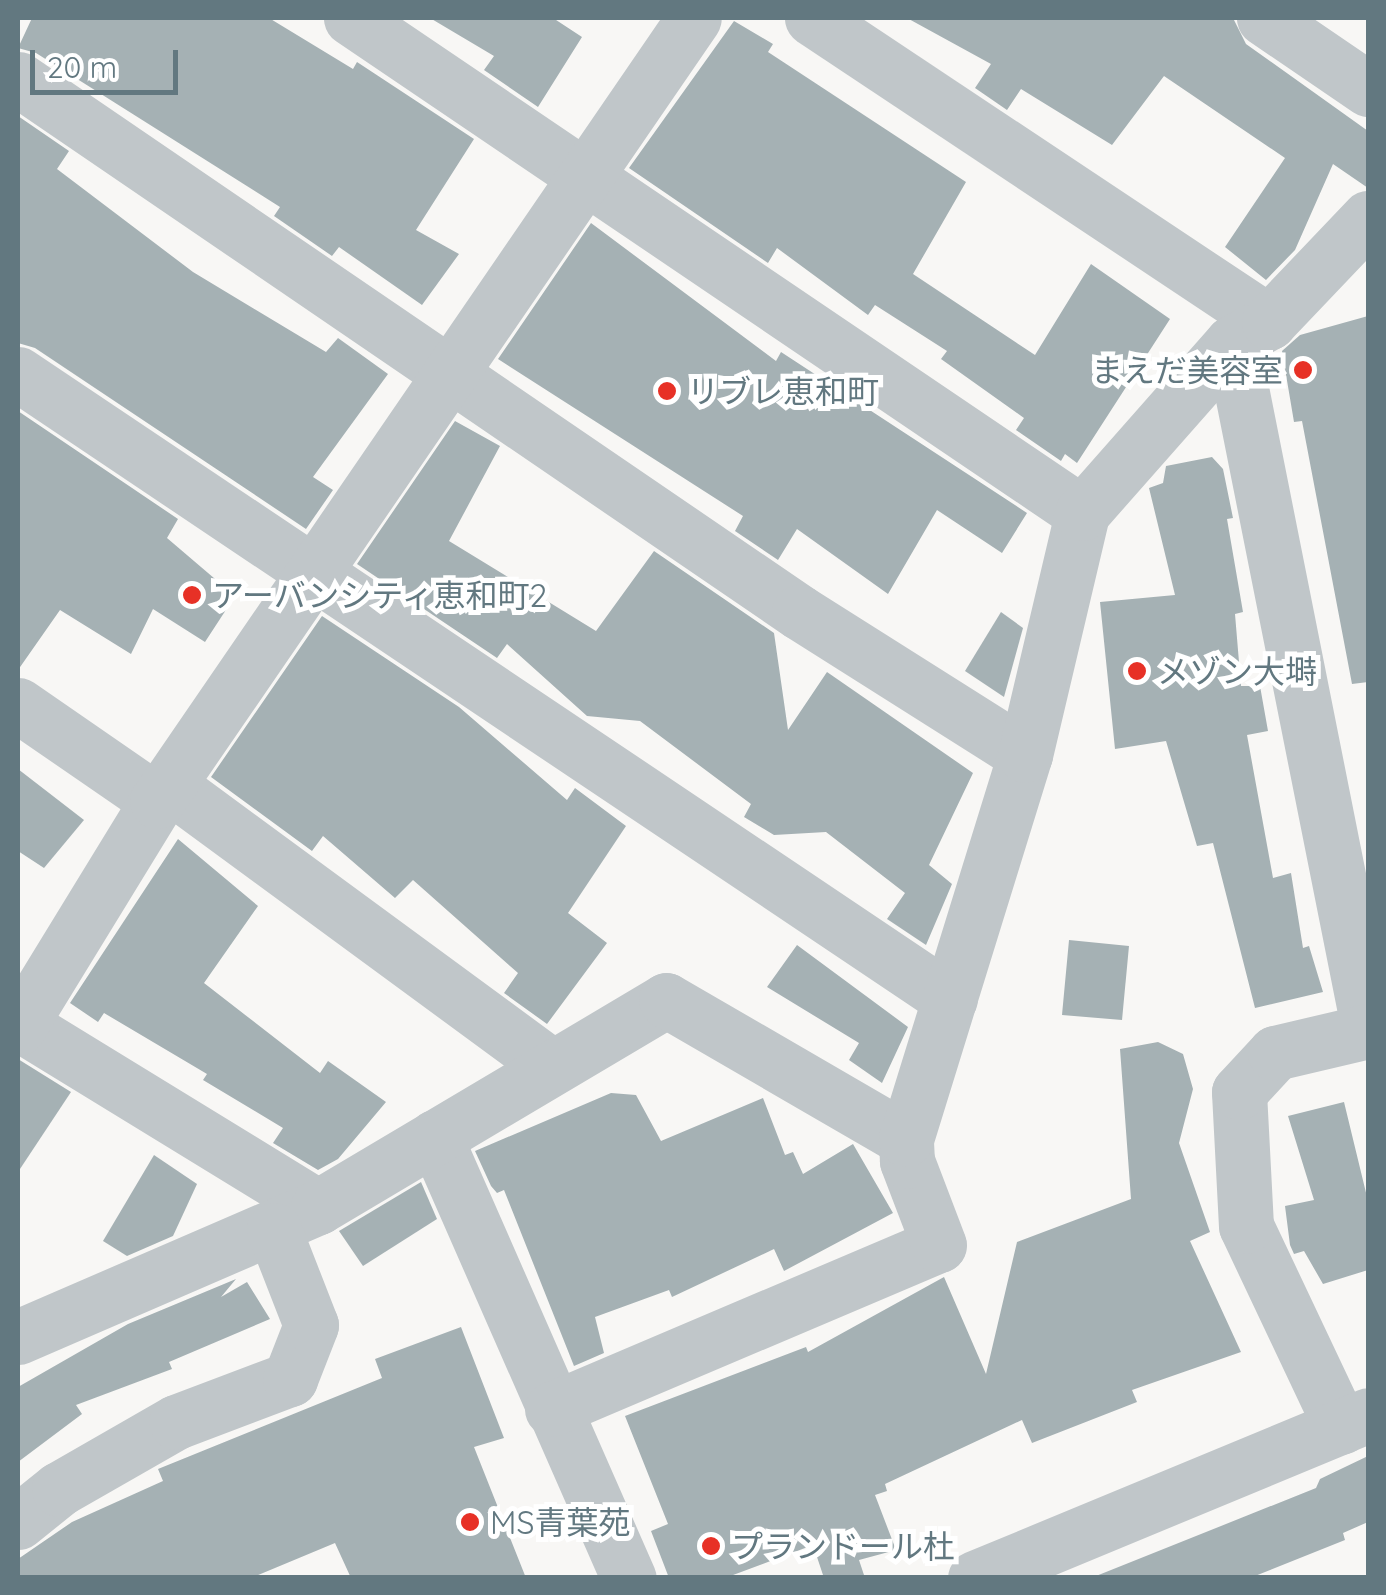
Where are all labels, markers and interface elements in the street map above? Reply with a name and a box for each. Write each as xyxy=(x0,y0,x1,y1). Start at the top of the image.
scale bar xyxy=(35,30,182,92)
text: 20 m xyxy=(47,48,117,86)
place label: まえだ美容室 xyxy=(1091,351,1283,389)
marker: まえだ美容室 xyxy=(1292,359,1314,381)
place label: リブレ恵和町 xyxy=(687,372,879,410)
marker: リブレ恵和町 xyxy=(656,380,678,402)
place label: アーバンシティ恵和町2 xyxy=(212,576,548,614)
marker: アーバンシティ恵和町2 xyxy=(181,584,203,606)
place label: メゾン大塒 xyxy=(1157,652,1317,690)
marker: メゾン大塒 xyxy=(1126,660,1148,682)
place label: MS青葉苑 xyxy=(490,1503,630,1541)
marker: MS青葉苑 xyxy=(459,1511,481,1533)
place label: プランドール杜 xyxy=(731,1527,955,1565)
marker: プランドール杜 xyxy=(700,1535,722,1557)

